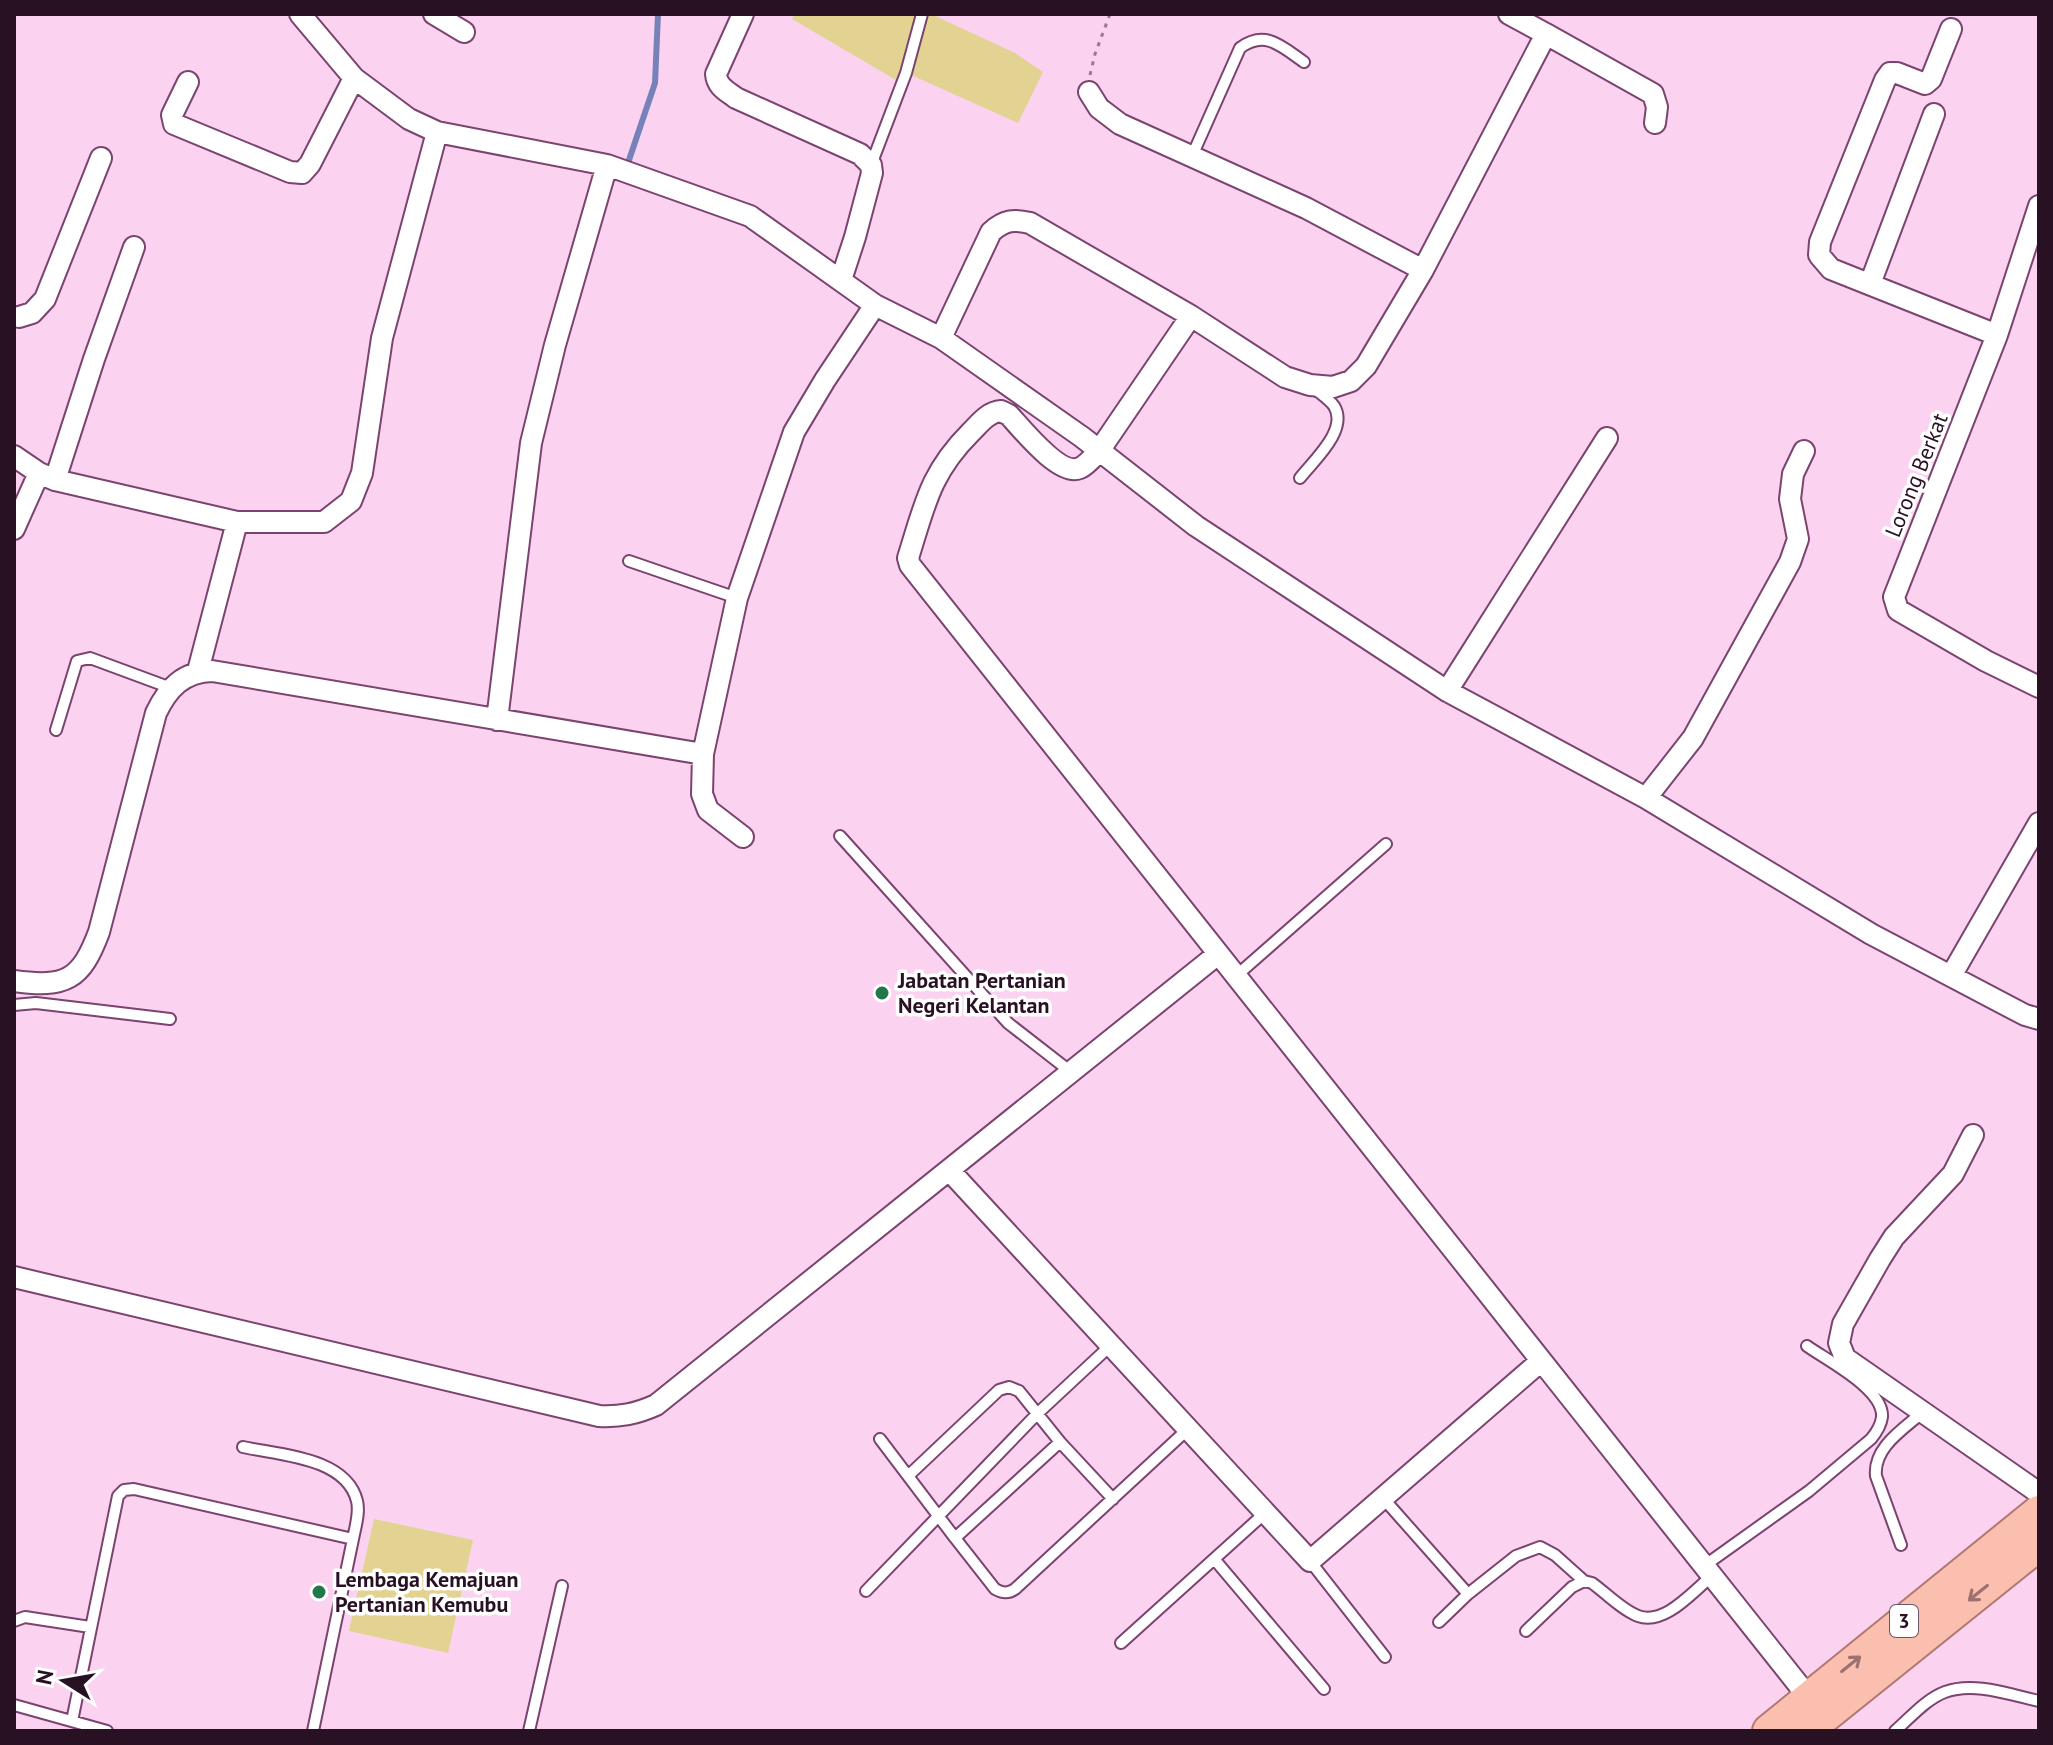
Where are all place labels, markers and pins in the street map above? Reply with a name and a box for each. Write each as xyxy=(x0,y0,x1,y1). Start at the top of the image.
place label: Jabatan Pertanian Negeri Kelantan xyxy=(897,966,1066,1019)
marker: Jabatan Pertanian Negeri Kelantan xyxy=(873,984,891,1002)
place label: Lembaga Kemajuan Pertanian Kemubu xyxy=(335,1565,518,1618)
marker: Lembaga Kemajuan Pertanian Kemubu xyxy=(310,1583,328,1601)

